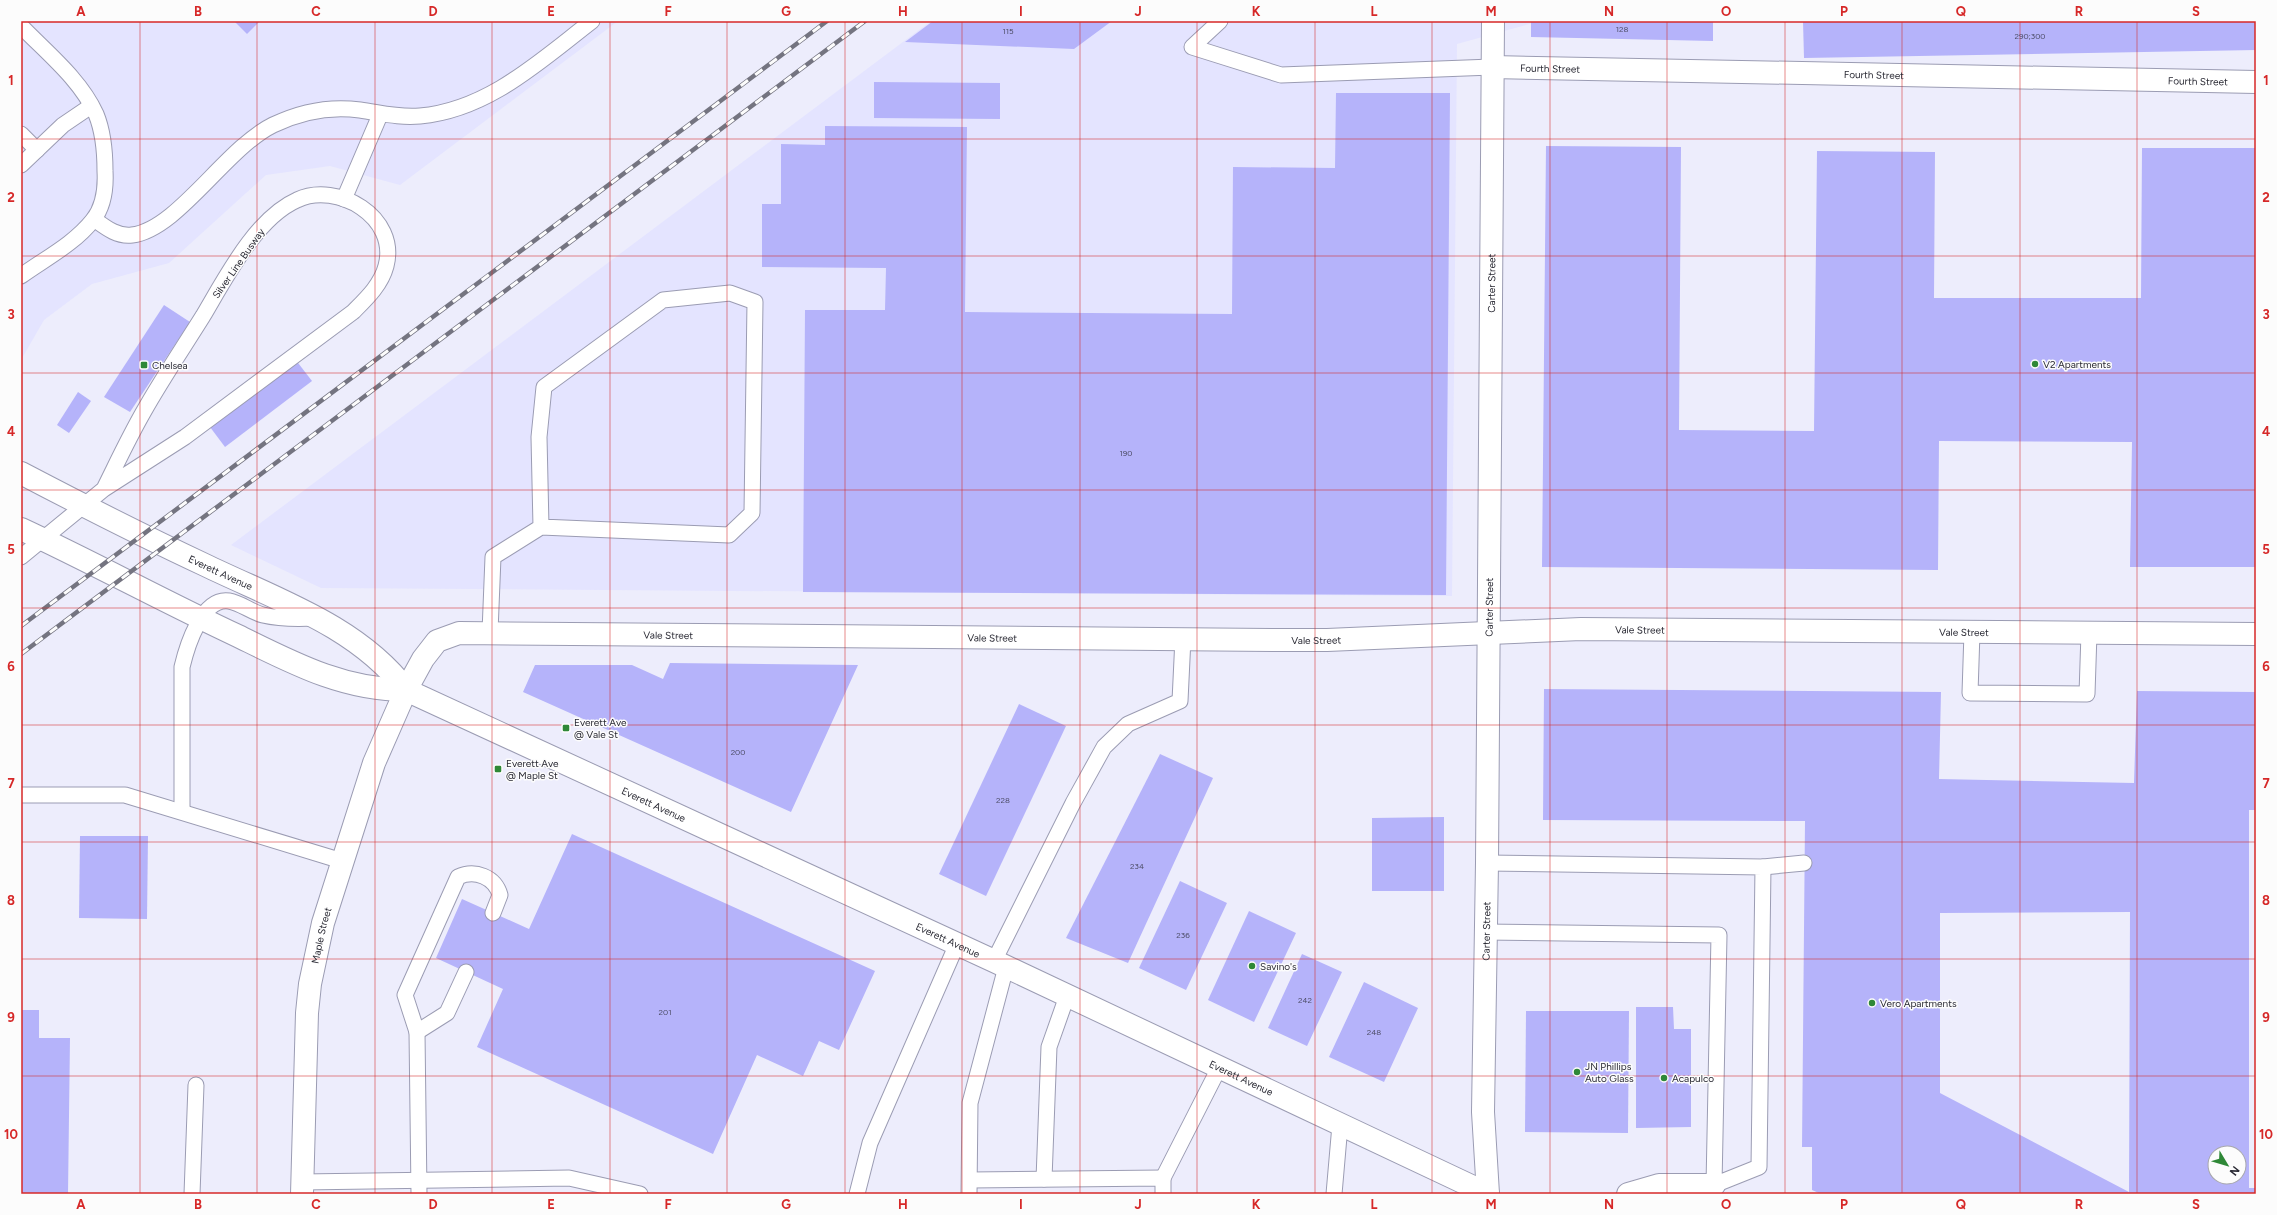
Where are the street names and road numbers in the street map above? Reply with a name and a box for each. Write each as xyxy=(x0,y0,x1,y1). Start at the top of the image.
street label: Fourth Street xyxy=(1520,62,1580,76)
street label: Fourth Street xyxy=(1844,68,1904,82)
street label: Fourth Street xyxy=(2168,74,2228,88)
street label: Silver Line Busway xyxy=(209,225,268,301)
street label: Carter Street xyxy=(1485,254,1498,313)
street label: Everett Avenue xyxy=(186,552,255,593)
street label: Carter Street xyxy=(1483,578,1496,637)
street label: Vale Street xyxy=(1615,623,1665,637)
street label: Vale Street xyxy=(1939,626,1989,639)
street label: Vale Street xyxy=(643,629,693,642)
street label: Vale Street xyxy=(967,631,1017,645)
street label: Vale Street xyxy=(1291,633,1342,647)
street label: Everett Avenue xyxy=(619,784,688,825)
street label: Carter Street xyxy=(1479,901,1493,961)
street label: Maple Street xyxy=(308,905,335,965)
street label: Everett Avenue xyxy=(914,920,982,961)
street label: Everett Avenue xyxy=(1207,1057,1276,1099)

